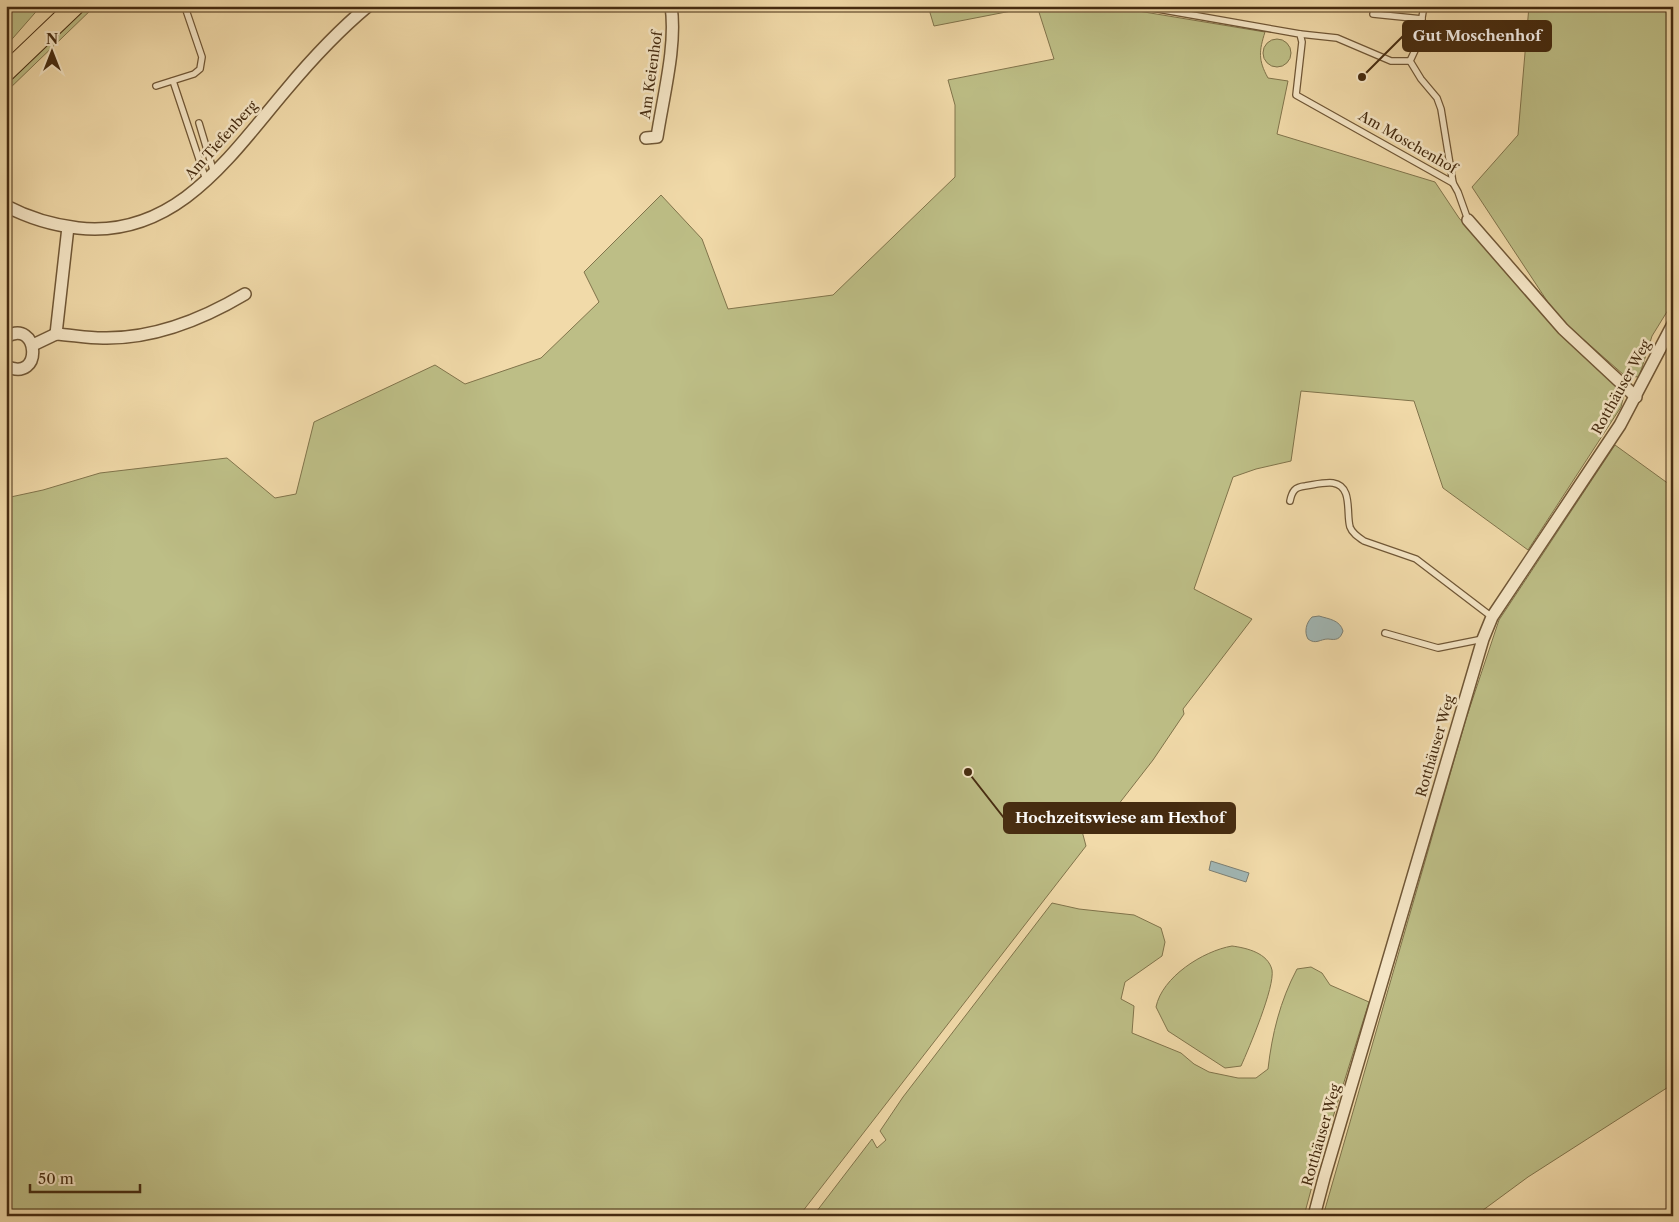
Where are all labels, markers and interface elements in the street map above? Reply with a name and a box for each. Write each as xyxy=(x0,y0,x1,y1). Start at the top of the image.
callout: Gut Moschenhof xyxy=(1403,21,1551,51)
text: Gut Moschenhof xyxy=(1413,26,1544,45)
north arrow xyxy=(28,28,78,78)
street label: Am Keienhof xyxy=(636,28,666,121)
text: N xyxy=(46,30,58,48)
street label: Am Tiefenberg xyxy=(180,96,262,184)
street label: Am Moschenhof xyxy=(1355,106,1462,178)
street label: Rotthäuser Weg xyxy=(1588,336,1655,438)
street label: Rotthäuser Weg xyxy=(1412,692,1458,799)
callout: Hochzeitswiese am Hexhof xyxy=(1004,803,1235,833)
text: Hochzeitswiese am Hexhof xyxy=(1015,808,1228,827)
street label: Rotthäuser Weg xyxy=(1298,1081,1344,1188)
scale bar xyxy=(30,1162,140,1194)
text: 50 m xyxy=(38,1169,74,1188)

